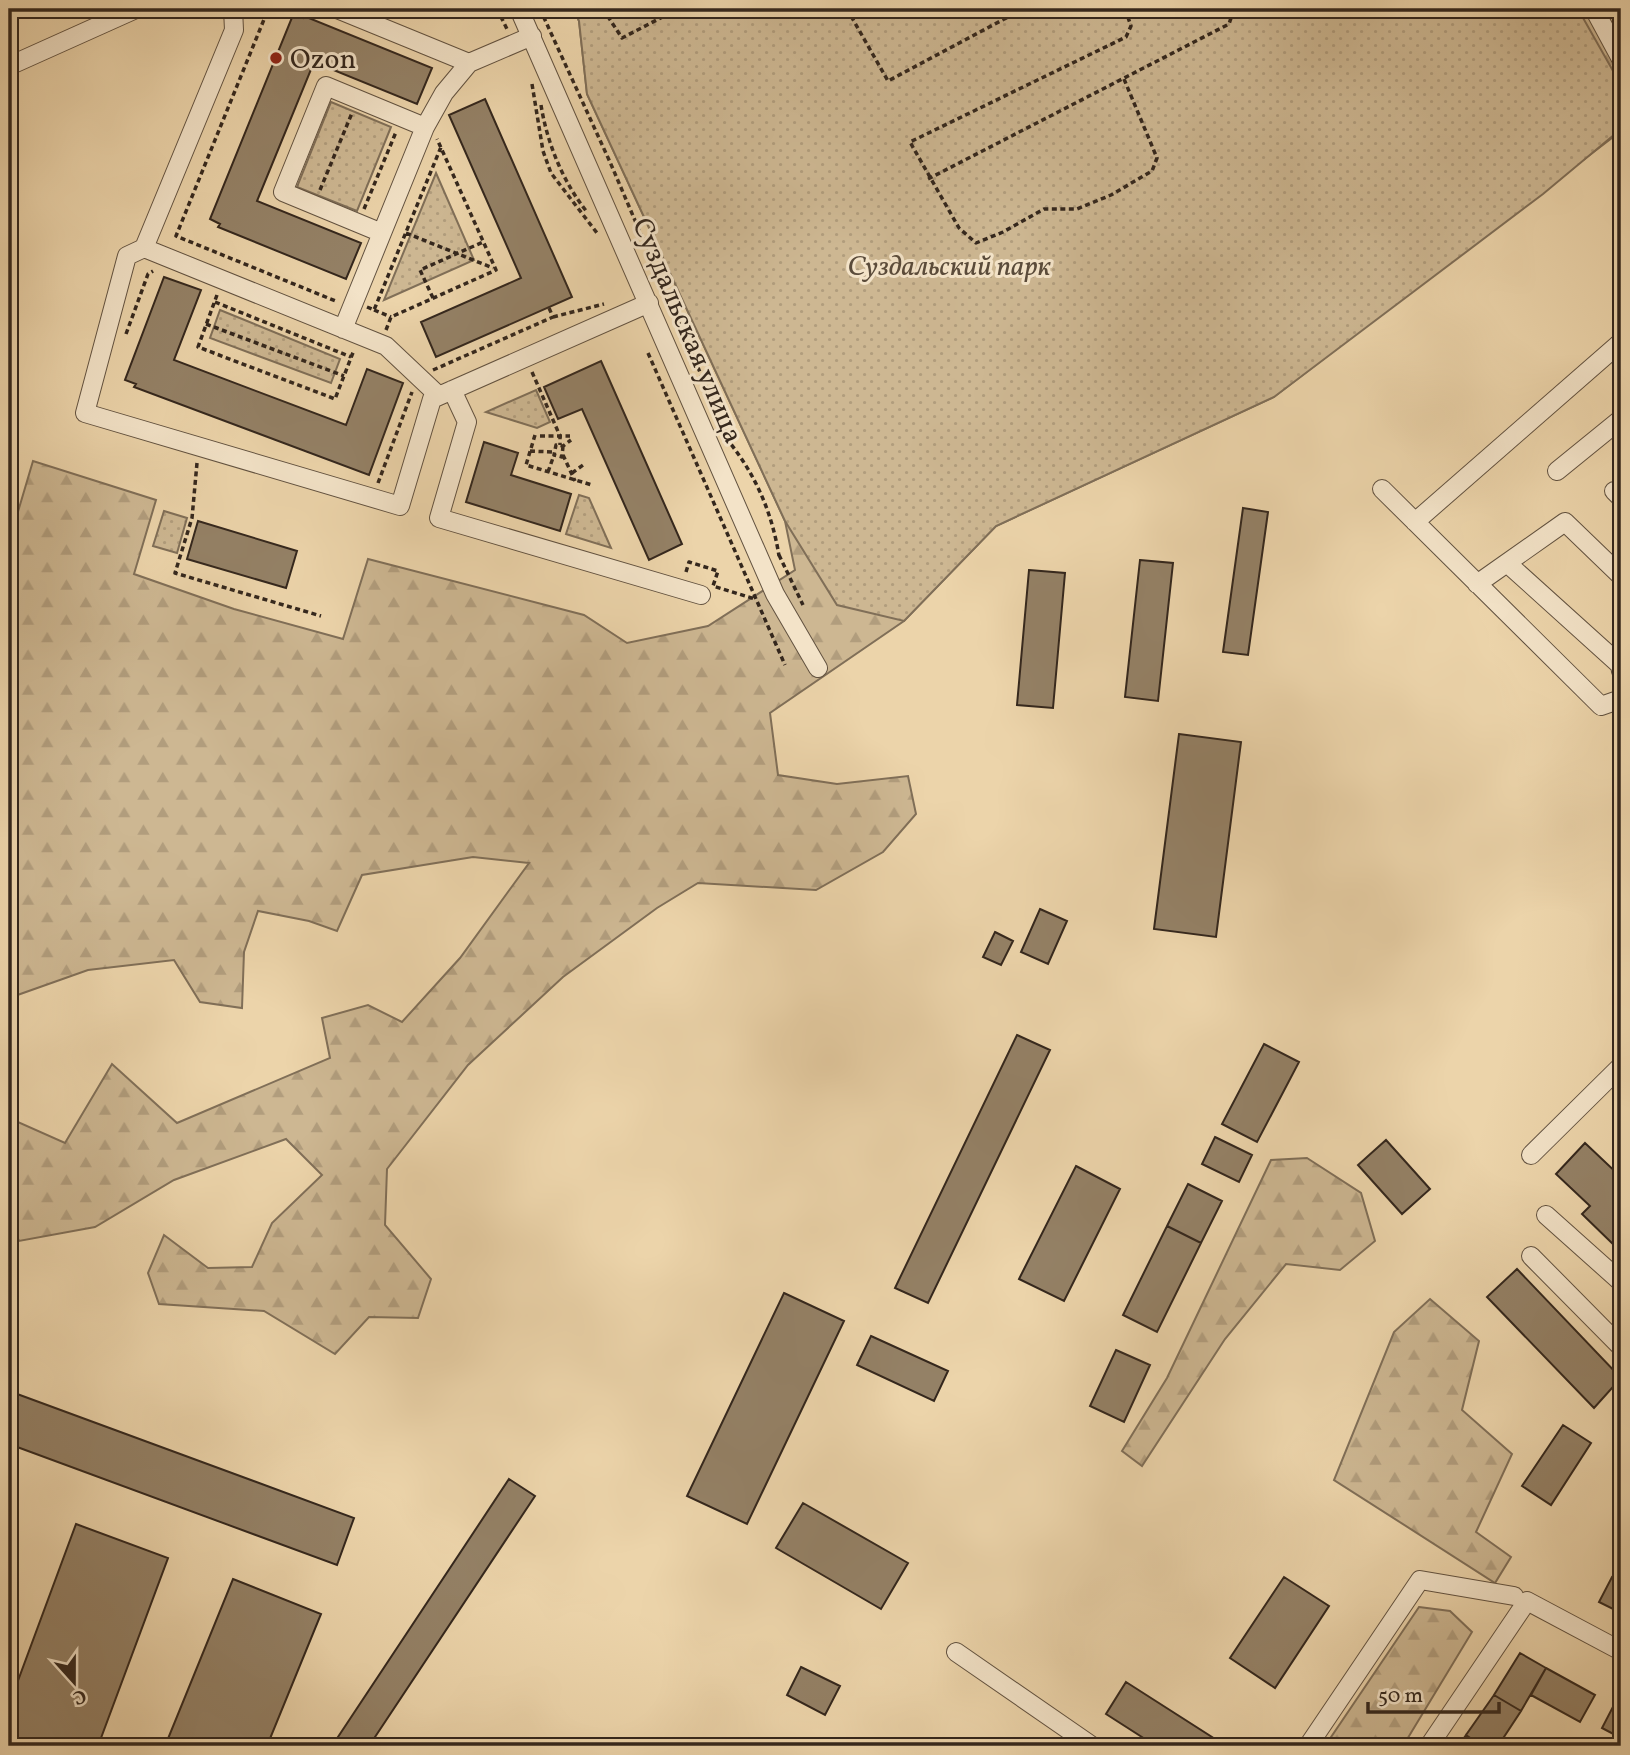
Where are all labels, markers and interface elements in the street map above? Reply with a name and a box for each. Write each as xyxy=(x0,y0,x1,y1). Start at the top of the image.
place label: Ozon xyxy=(290,41,356,80)
marker: Ozon xyxy=(268,50,284,66)
street label: Суздальская улица xyxy=(622,212,752,450)
park label: Суздальский парк xyxy=(847,248,1051,287)
north arrow xyxy=(38,1646,108,1716)
scale bar xyxy=(1368,1671,1499,1715)
text: С xyxy=(69,1682,90,1710)
text: 50 m xyxy=(1378,1682,1423,1711)

